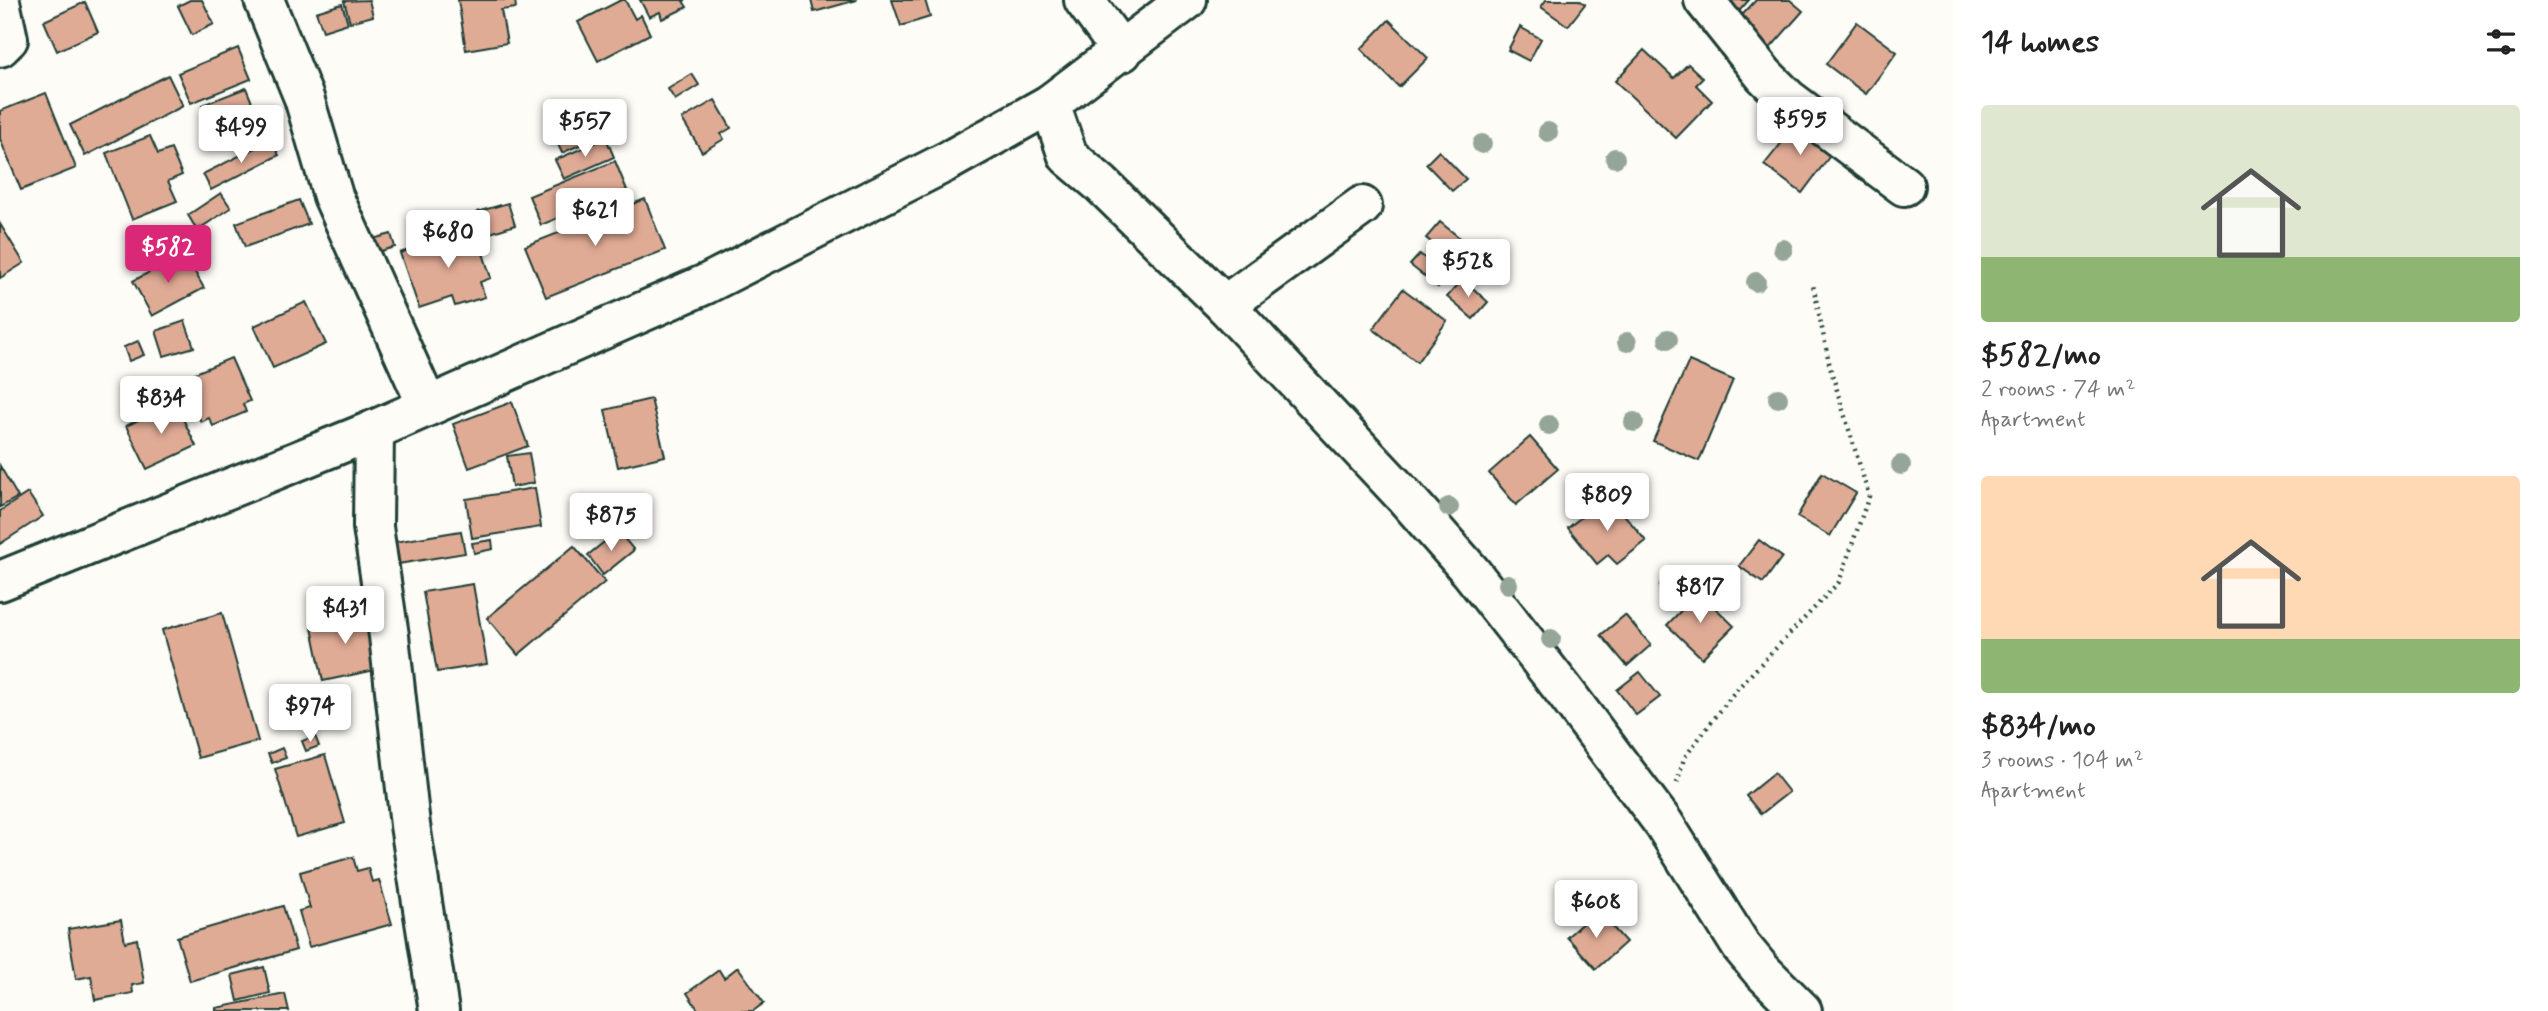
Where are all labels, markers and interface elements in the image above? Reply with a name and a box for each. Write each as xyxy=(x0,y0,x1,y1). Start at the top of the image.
text: 14 homes xyxy=(1981,23,2099,62)
icon: filters xyxy=(2482,23,2520,61)
pin: $595 xyxy=(1759,97,1841,157)
pin: $557 xyxy=(544,100,626,159)
text: $595 xyxy=(1773,105,1827,135)
pin: $499 xyxy=(200,106,282,165)
text: $557 xyxy=(559,107,611,137)
text: $499 xyxy=(215,113,267,143)
icon: home xyxy=(2188,150,2314,276)
pin: $621 xyxy=(554,188,636,248)
text: $621 xyxy=(572,196,618,226)
pin: $680 xyxy=(407,210,489,270)
text: $680 xyxy=(422,218,474,248)
pin: $582 xyxy=(127,226,209,285)
text: $582 xyxy=(141,233,195,263)
pin: $528 xyxy=(1427,240,1509,299)
text: $528 xyxy=(1442,247,1494,277)
text: $582/mo xyxy=(1981,336,2101,375)
text: 2 rooms · 74 m² xyxy=(1981,375,2136,405)
pin: $834 xyxy=(120,376,202,436)
text: $834 xyxy=(136,384,186,414)
text: Apartment xyxy=(1981,405,2086,435)
pin: $809 xyxy=(1566,474,1648,533)
text: $809 xyxy=(1581,481,1633,511)
pin: $875 xyxy=(570,494,652,553)
text: $875 xyxy=(586,501,636,531)
icon: home xyxy=(2188,521,2314,647)
pin: $817 xyxy=(1659,566,1741,625)
text: $817 xyxy=(1675,573,1725,603)
pin: $431 xyxy=(304,586,386,646)
text: $431 xyxy=(322,594,368,624)
pin: $974 xyxy=(269,684,351,744)
text: $974 xyxy=(285,692,335,722)
text: $834/mo xyxy=(1981,707,2096,746)
text: 3 rooms · 104 m² xyxy=(1981,746,2144,776)
text: Apartment xyxy=(1981,776,2086,806)
pin: $608 xyxy=(1555,880,1637,940)
text: $608 xyxy=(1571,888,1621,918)

